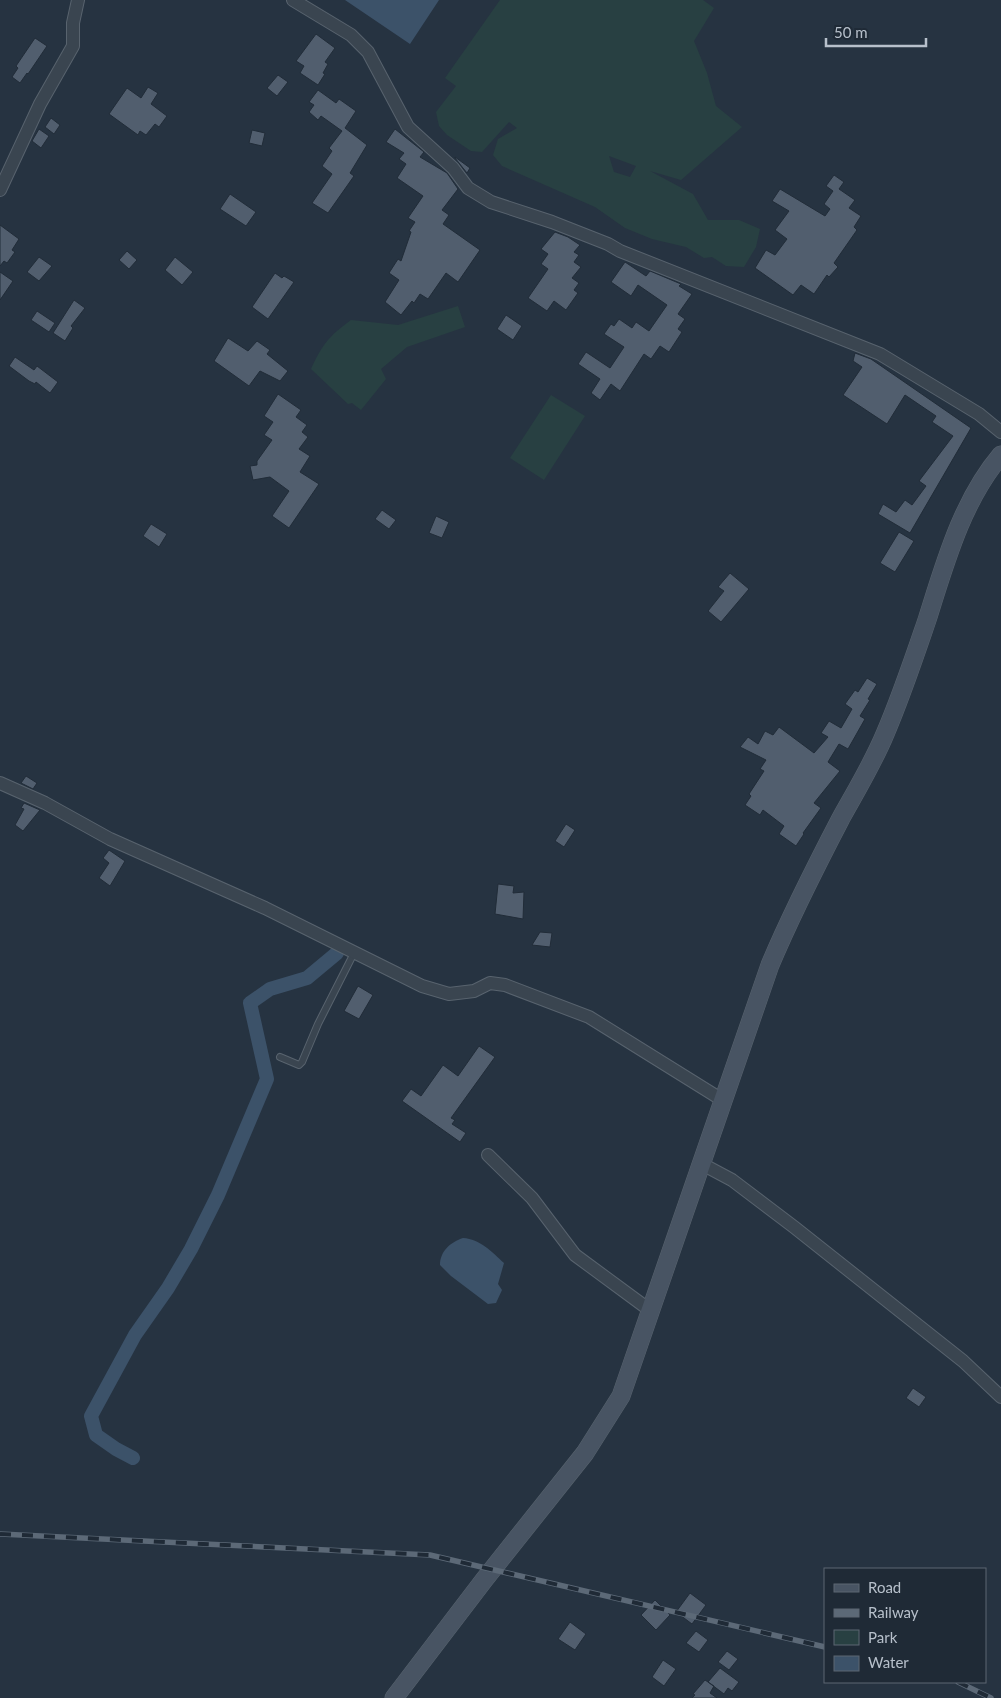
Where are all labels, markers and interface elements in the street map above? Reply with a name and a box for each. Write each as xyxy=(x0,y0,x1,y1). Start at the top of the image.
scale bar xyxy=(826,15,926,47)
text: 50 m xyxy=(834,23,868,41)
legend xyxy=(824,1568,986,1683)
text: Road xyxy=(868,1578,901,1596)
text: Railway xyxy=(868,1603,919,1621)
text: Park xyxy=(868,1628,898,1646)
text: Water xyxy=(868,1653,909,1671)

